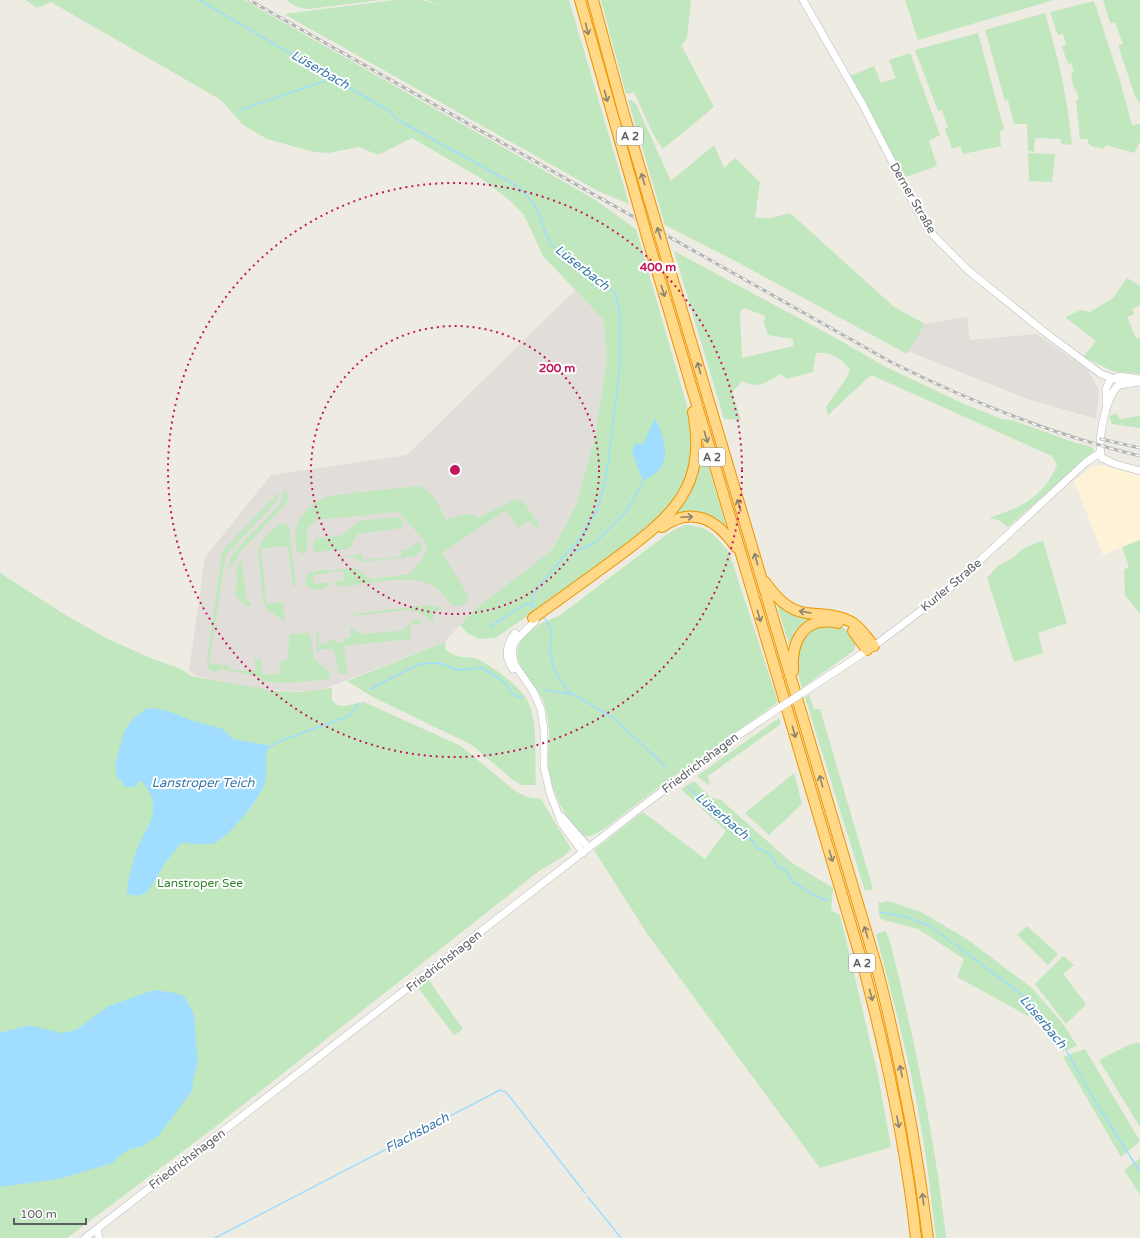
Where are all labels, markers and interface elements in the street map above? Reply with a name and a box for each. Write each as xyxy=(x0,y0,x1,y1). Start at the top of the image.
one-way arrow xyxy=(584,23,592,36)
water label: Lüserbach xyxy=(288,47,353,94)
one-way arrow xyxy=(603,89,610,102)
road number: A 2 xyxy=(617,127,643,145)
street label: Derner Straße xyxy=(887,160,939,236)
one-way arrow xyxy=(639,172,646,185)
one-way arrow xyxy=(655,227,662,240)
water label: Lüserbach xyxy=(552,242,613,295)
text: 400 m xyxy=(640,260,676,274)
one-way arrow xyxy=(660,284,667,297)
text: 200 m xyxy=(539,361,575,375)
one-way arrow xyxy=(695,362,702,375)
one-way arrow xyxy=(703,430,710,443)
road number: A 2 xyxy=(699,448,725,466)
centre of rings xyxy=(448,463,462,477)
one-way arrow xyxy=(735,498,742,511)
one-way arrow xyxy=(680,513,693,521)
one-way arrow xyxy=(752,552,759,565)
street label: Kurler Straße xyxy=(918,556,984,614)
one-way arrow xyxy=(799,608,812,616)
one-way arrow xyxy=(756,609,763,622)
one-way arrow xyxy=(791,725,798,738)
street label: Friedrichshagen xyxy=(659,730,741,796)
water label: Lanstroper Teich xyxy=(152,775,256,791)
one-way arrow xyxy=(817,775,824,788)
water label: Lüserbach xyxy=(692,789,753,843)
one-way arrow xyxy=(828,850,835,863)
park label: Lanstroper See xyxy=(157,876,243,890)
one-way arrow xyxy=(862,925,869,938)
street label: Friedrichshagen xyxy=(404,927,484,995)
road number: A 2 xyxy=(849,954,875,972)
one-way arrow xyxy=(867,988,875,1001)
water label: Lüserbach xyxy=(1016,992,1070,1053)
one-way arrow xyxy=(897,1065,905,1078)
water label: Flachsbach xyxy=(382,1109,453,1156)
one-way arrow xyxy=(895,1115,903,1128)
street label: Friedrichshagen xyxy=(146,1126,228,1192)
one-way arrow xyxy=(919,1193,927,1206)
scale bar xyxy=(14,1200,86,1226)
text: 100 m xyxy=(20,1207,57,1221)

